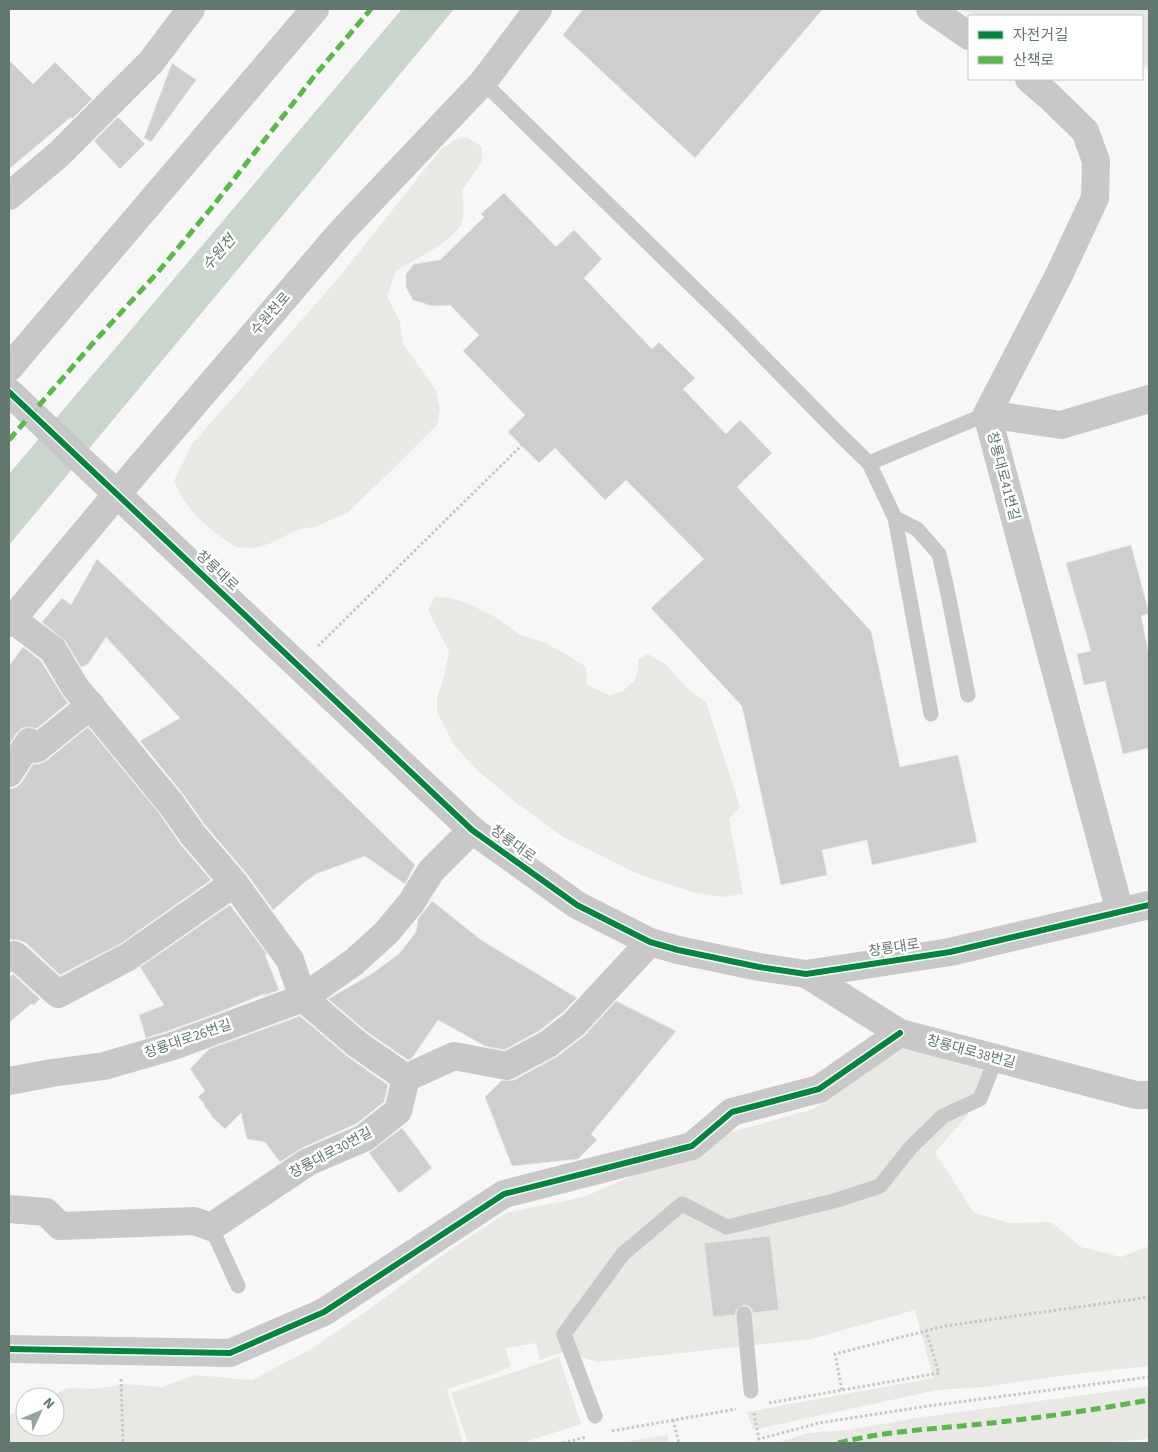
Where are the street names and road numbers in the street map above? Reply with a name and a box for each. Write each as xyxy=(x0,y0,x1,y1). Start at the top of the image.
street label: 수원천로 xyxy=(247,288,296,340)
street label: 창룡대로41번길 xyxy=(982,429,1024,523)
street label: 창룡대로 xyxy=(191,546,243,596)
street label: 창룡대로 xyxy=(486,821,540,867)
street label: 창룡대로 xyxy=(867,934,921,962)
street label: 창룡대로26번길 xyxy=(142,1015,234,1063)
street label: 창룡대로38번길 xyxy=(924,1031,1018,1073)
street label: 창룡대로30번길 xyxy=(286,1123,376,1183)

